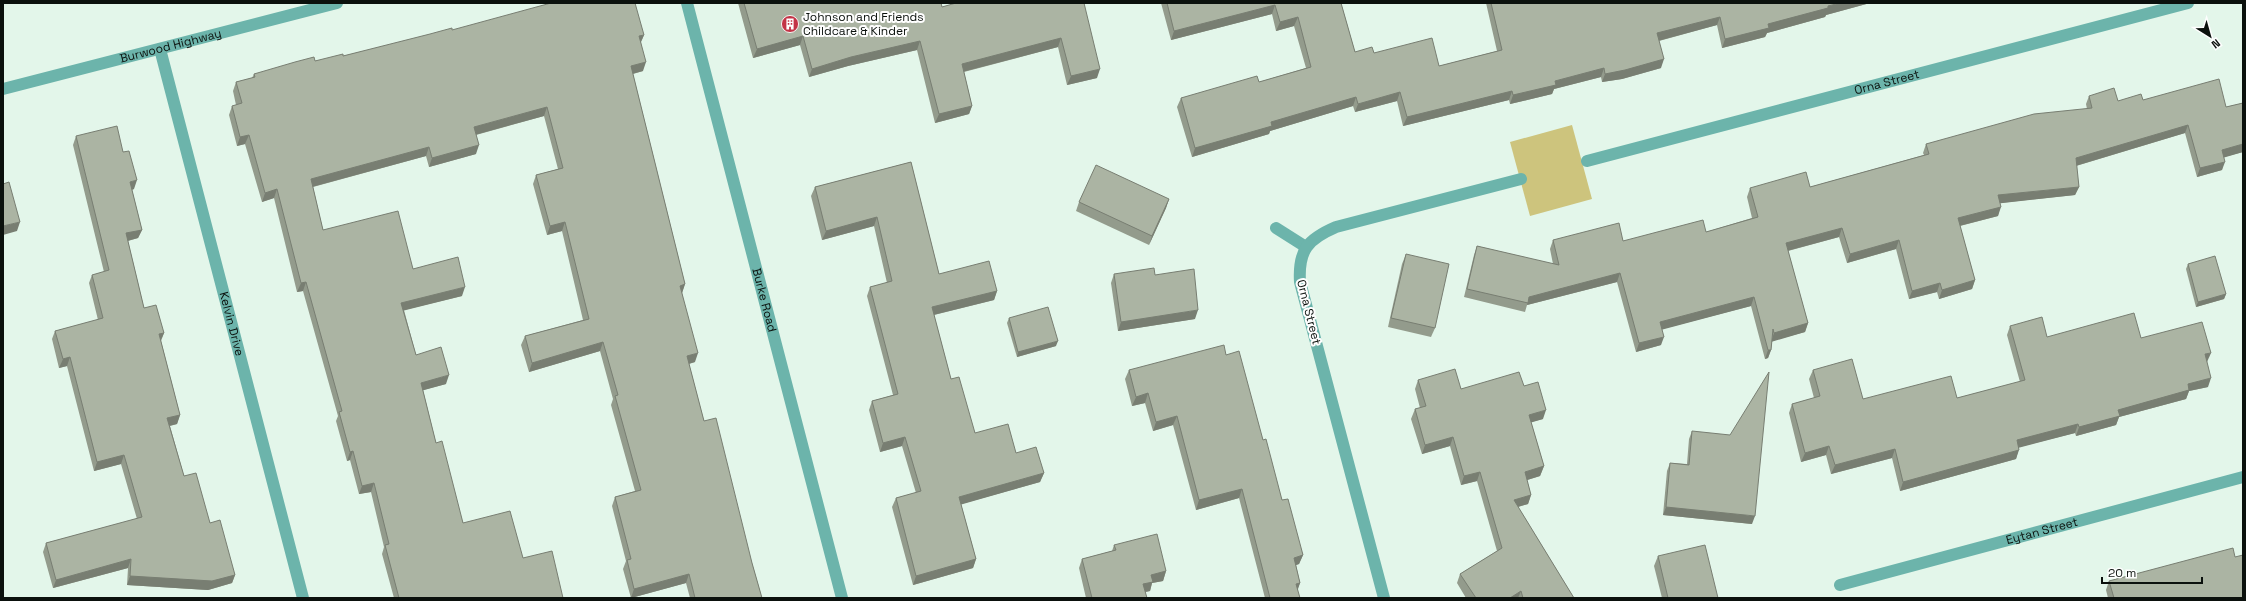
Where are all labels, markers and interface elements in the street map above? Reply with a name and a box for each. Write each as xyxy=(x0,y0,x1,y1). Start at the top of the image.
place label: Johnson and Friends Childcare & Kinder xyxy=(803,9,924,39)
building icon: Johnson and Friends Childcare & Kinder xyxy=(780,14,800,34)
north arrow xyxy=(2190,16,2230,56)
street label: Burwood Highway xyxy=(118,25,223,67)
text: N xyxy=(2209,36,2223,52)
street label: Orna Street xyxy=(1853,66,1921,98)
street label: Burke Road xyxy=(748,266,780,334)
street label: Orna Street xyxy=(1293,278,1325,346)
street label: Kelvin Drive xyxy=(216,290,248,358)
street label: Eytan Street xyxy=(2004,514,2080,548)
scale bar xyxy=(2102,559,2202,585)
text: 20 m xyxy=(2108,565,2136,581)

